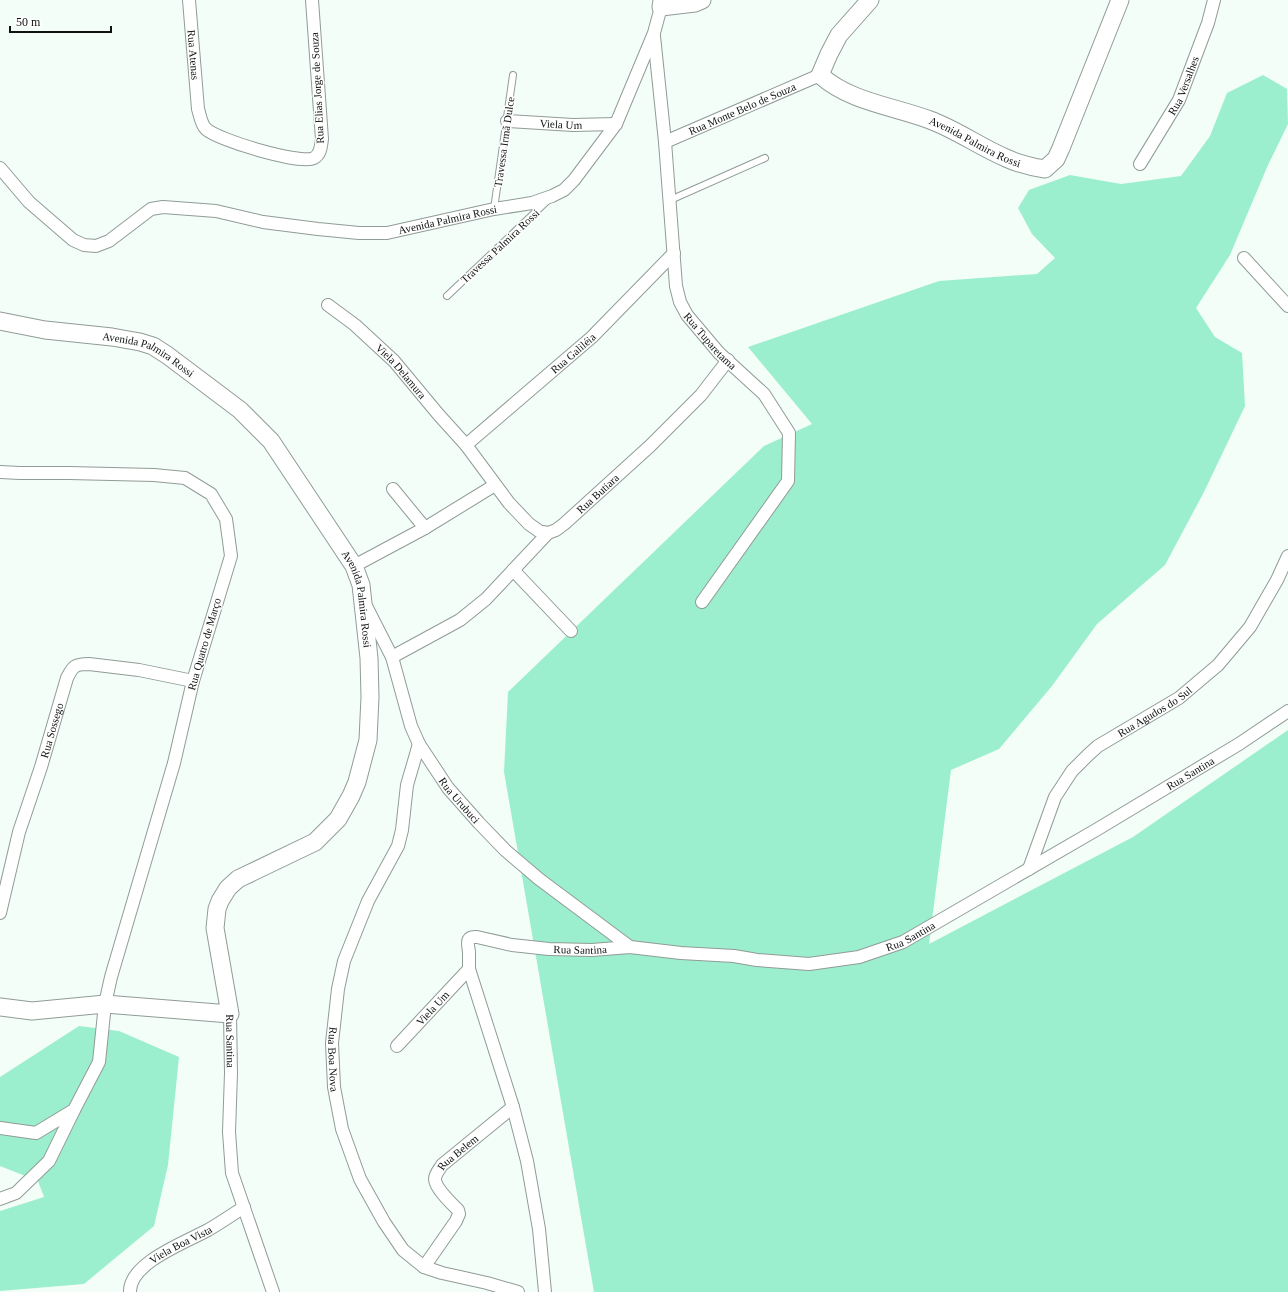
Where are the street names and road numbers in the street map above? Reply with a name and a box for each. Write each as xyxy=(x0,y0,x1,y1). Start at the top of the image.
street label: Rua Atenas xyxy=(185,29,202,80)
street label: Rua Elias Jorge de Souza xyxy=(308,32,326,144)
street label: Rua Versalhes xyxy=(1165,55,1201,117)
street label: Rua Monte Belo de Souza xyxy=(687,80,798,137)
street label: Travessa Irmã Dulce xyxy=(492,96,516,188)
street label: Avenida Palmira Rossi xyxy=(928,114,1022,169)
street label: Viela Um xyxy=(539,117,583,131)
street label: Avenida Palmira Rossi xyxy=(397,203,498,236)
street label: Travessa Palmira Rossi xyxy=(458,207,542,285)
street label: Rua Tuparetama xyxy=(681,310,739,372)
street label: Avenida Palmira Rossi xyxy=(102,330,197,379)
street label: Rua Galiléia xyxy=(548,331,598,376)
street label: Viela Delamura xyxy=(373,341,429,401)
street label: Rua Butiara xyxy=(574,471,621,516)
street label: Avenida Palmira Rossi xyxy=(339,548,374,648)
street label: Rua Quatro de Março xyxy=(185,596,223,692)
street label: Rua Agudos do Sul xyxy=(1115,684,1194,739)
street label: Rua Sossego xyxy=(38,701,66,759)
street label: Rua Santina xyxy=(1164,754,1216,792)
street label: Rua Urubuci xyxy=(437,775,482,826)
street label: Rua Santina xyxy=(884,919,937,953)
street label: Rua Santina xyxy=(553,943,607,956)
street label: Viela Um xyxy=(414,988,452,1028)
street label: Rua Santina xyxy=(224,1014,237,1068)
street label: Rua Boa Nova xyxy=(326,1026,341,1093)
street label: Rua Belem xyxy=(435,1132,481,1172)
street label: Viela Boa Vista xyxy=(147,1223,214,1266)

